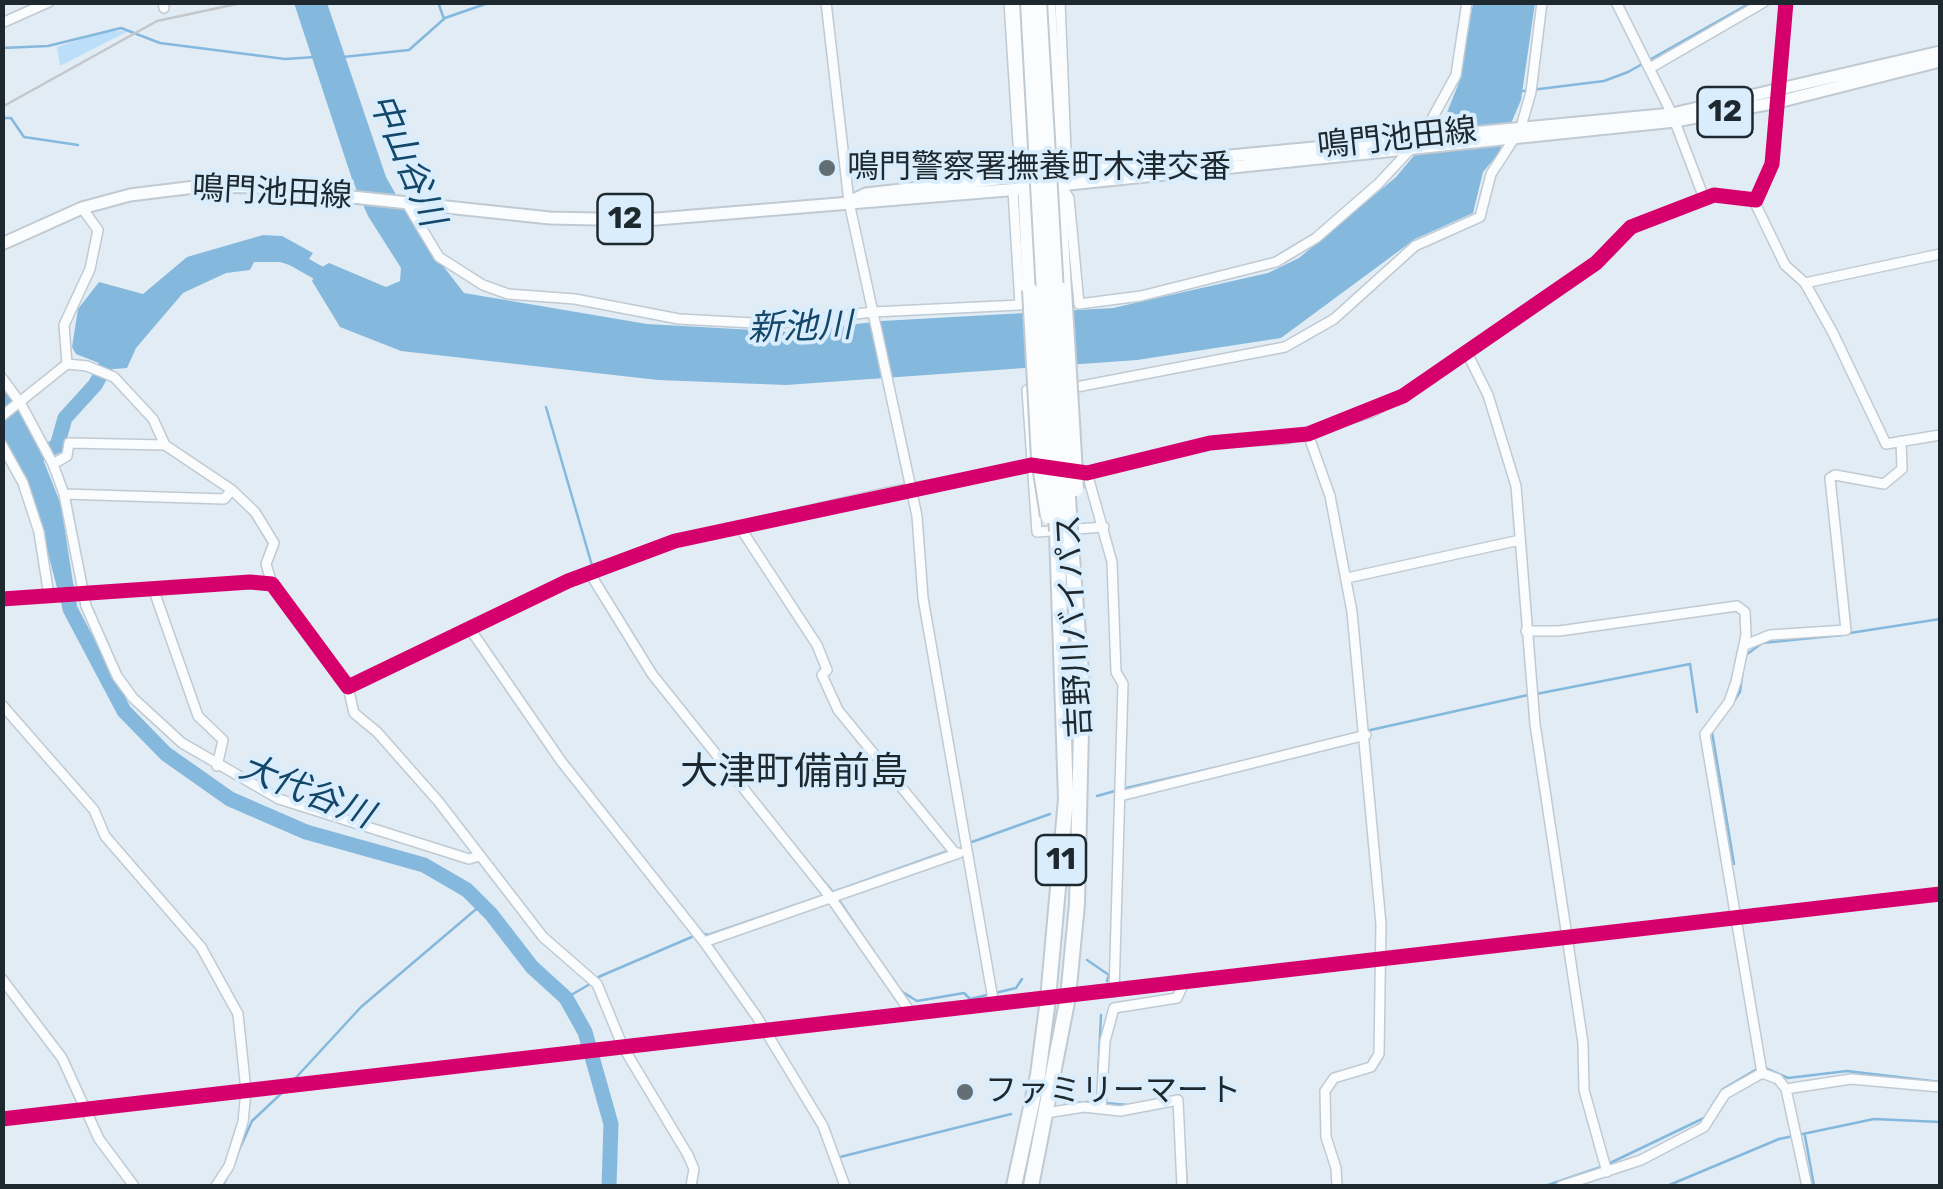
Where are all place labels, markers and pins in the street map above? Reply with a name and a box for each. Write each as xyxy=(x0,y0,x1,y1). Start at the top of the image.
place label: 鳴門警察署撫養町木津交番 xyxy=(847,149,1231,187)
marker: 鳴門警察署撫養町木津交番 xyxy=(816,157,838,179)
place label: ファミリーマート xyxy=(985,1073,1241,1111)
marker: ファミリーマート xyxy=(954,1081,976,1103)

